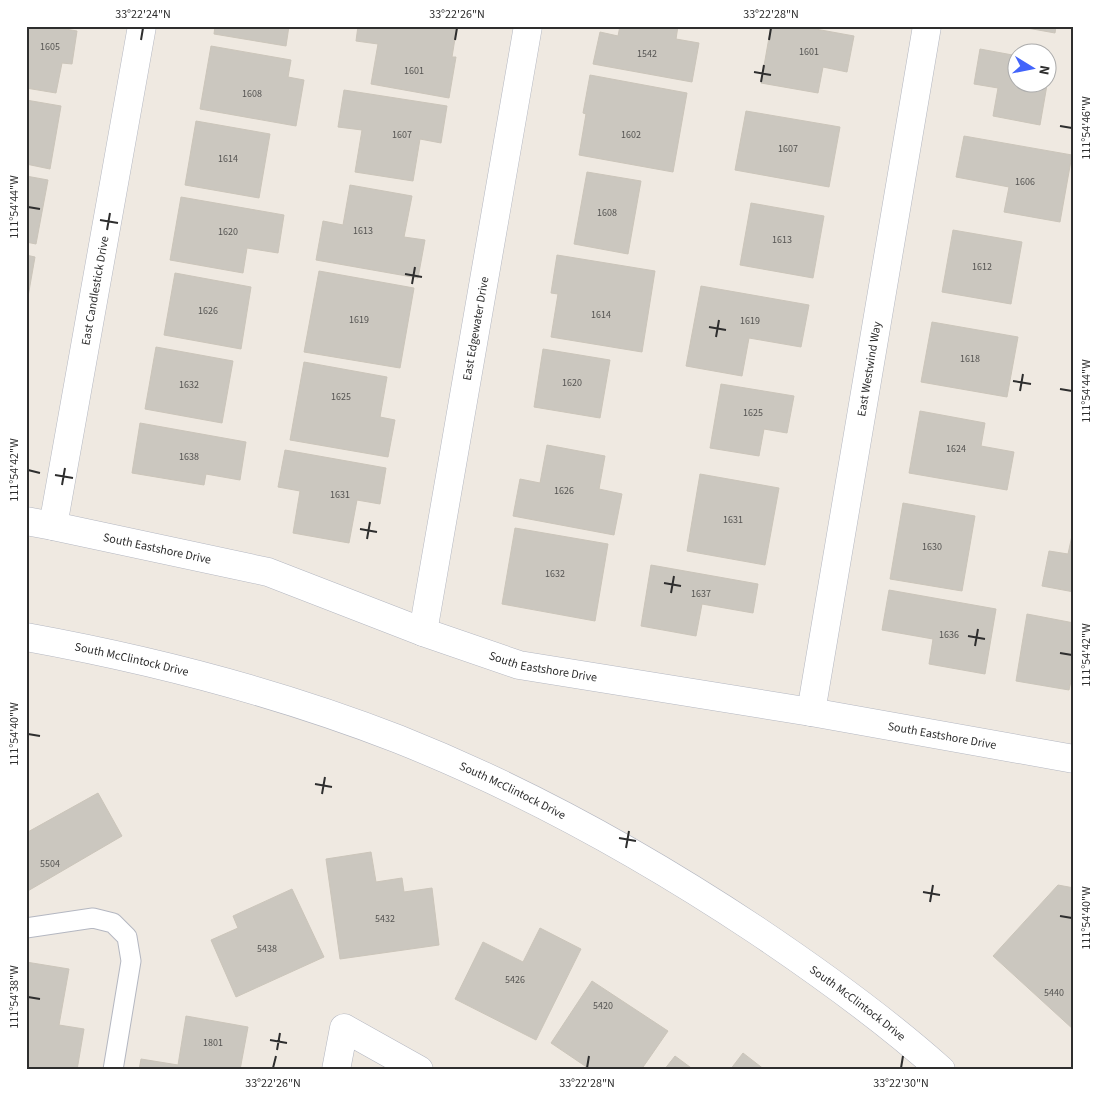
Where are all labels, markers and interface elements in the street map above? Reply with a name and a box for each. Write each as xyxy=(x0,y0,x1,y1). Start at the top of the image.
text: 33°22'24"N xyxy=(115,6,171,23)
text: 33°22'26"N xyxy=(429,6,485,23)
text: 33°22'28"N xyxy=(743,6,799,23)
house number: 1605 xyxy=(40,40,60,54)
north arrow xyxy=(1008,42,1058,92)
house number: 1601 xyxy=(799,45,819,59)
house number: 1542 xyxy=(637,47,657,61)
house number: 1601 xyxy=(404,64,424,78)
text: N xyxy=(1033,64,1054,76)
house number: 1608 xyxy=(242,87,262,101)
text: 111°54'46"W xyxy=(1078,96,1095,160)
house number: 1607 xyxy=(392,128,412,142)
house number: 1602 xyxy=(621,128,641,142)
house number: 1607 xyxy=(778,142,798,156)
house number: 1614 xyxy=(218,152,238,166)
text: 111°54'44"W xyxy=(6,175,23,239)
house number: 1606 xyxy=(1015,175,1035,189)
house number: 1608 xyxy=(597,206,617,220)
house number: 1613 xyxy=(353,224,373,238)
house number: 1620 xyxy=(218,225,238,239)
house number: 1613 xyxy=(772,233,792,247)
street label: East Candlestick Drive xyxy=(77,235,113,347)
house number: 1612 xyxy=(972,260,992,274)
street label: East Edgewater Drive xyxy=(458,275,493,382)
house number: 1626 xyxy=(198,304,218,318)
house number: 1614 xyxy=(591,308,611,322)
house number: 1619 xyxy=(349,313,369,327)
house number: 1619 xyxy=(740,314,760,328)
street label: East Westwind Way xyxy=(853,320,885,418)
house number: 1618 xyxy=(960,352,980,366)
text: 111°54'44"W xyxy=(1078,359,1095,423)
house number: 1620 xyxy=(562,376,582,390)
house number: 1632 xyxy=(179,378,199,392)
house number: 1625 xyxy=(331,390,351,404)
house number: 1625 xyxy=(743,406,763,420)
text: 111°54'42"W xyxy=(6,438,23,502)
house number: 1624 xyxy=(946,442,966,456)
house number: 1638 xyxy=(179,450,199,464)
house number: 1626 xyxy=(554,484,574,498)
house number: 1631 xyxy=(330,488,350,502)
house number: 1631 xyxy=(723,513,743,527)
street label: South Eastshore Drive xyxy=(102,528,213,568)
house number: 1630 xyxy=(922,540,942,554)
house number: 1632 xyxy=(545,567,565,581)
house number: 1637 xyxy=(691,587,711,601)
text: 111°54'42"W xyxy=(1078,623,1095,687)
house number: 1636 xyxy=(939,628,959,642)
street label: South McClintock Drive xyxy=(73,638,191,680)
street label: South Eastshore Drive xyxy=(487,647,598,686)
text: 111°54'40"W xyxy=(6,702,23,766)
street label: South Eastshore Drive xyxy=(886,717,998,753)
street label: South McClintock Drive xyxy=(457,757,569,824)
house number: 5504 xyxy=(40,857,60,871)
text: 111°54'40"W xyxy=(1078,886,1095,950)
house number: 5432 xyxy=(375,912,395,926)
house number: 5438 xyxy=(257,942,277,956)
street label: South McClintock Drive xyxy=(806,961,909,1045)
text: 111°54'38"W xyxy=(6,965,23,1029)
house number: 5426 xyxy=(505,973,525,987)
house number: 5440 xyxy=(1044,986,1064,1000)
house number: 5420 xyxy=(593,999,613,1013)
house number: 1801 xyxy=(203,1036,223,1050)
text: 33°22'26"N xyxy=(245,1075,301,1092)
text: 33°22'28"N xyxy=(559,1075,615,1092)
text: 33°22'30"N xyxy=(873,1075,929,1092)

